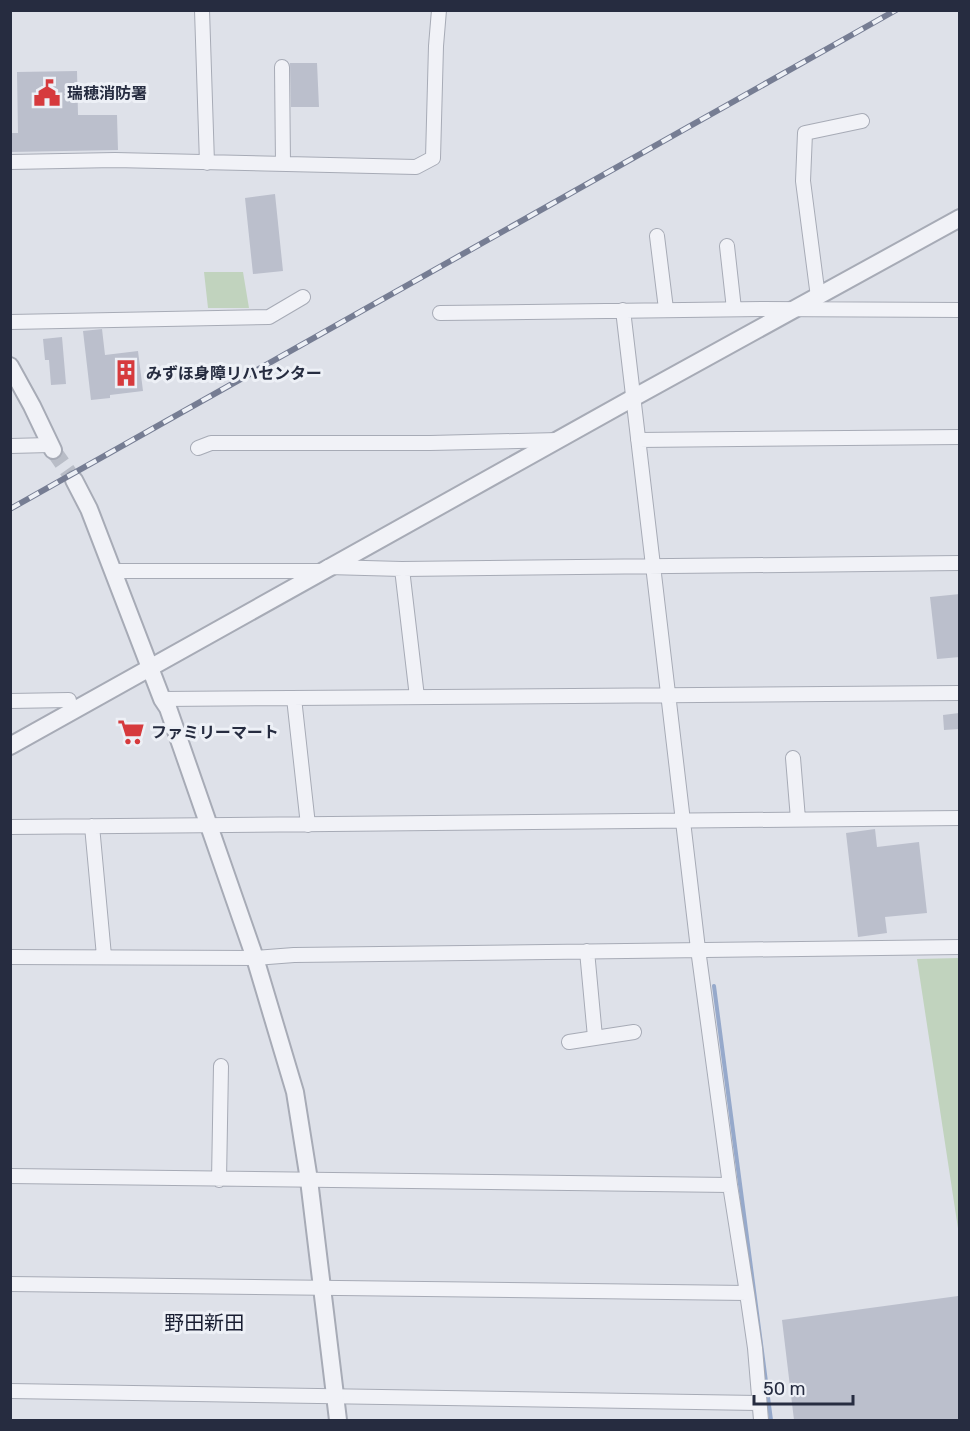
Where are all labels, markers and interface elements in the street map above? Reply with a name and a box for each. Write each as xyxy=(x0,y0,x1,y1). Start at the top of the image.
public building icon: 瑞穂消防署 xyxy=(32,78,62,108)
place label: 瑞穂消防署 xyxy=(67,84,147,103)
building icon: みずほ身障リハセンター xyxy=(111,358,141,388)
place label: みずほ身障リハセンター xyxy=(146,364,322,383)
supermarket icon: ファミリーマート xyxy=(116,717,146,747)
place label: ファミリーマート xyxy=(151,723,279,742)
district label: 野田新田 xyxy=(164,1311,244,1335)
scale bar xyxy=(754,1368,853,1406)
text: 50 m xyxy=(763,1378,806,1400)

